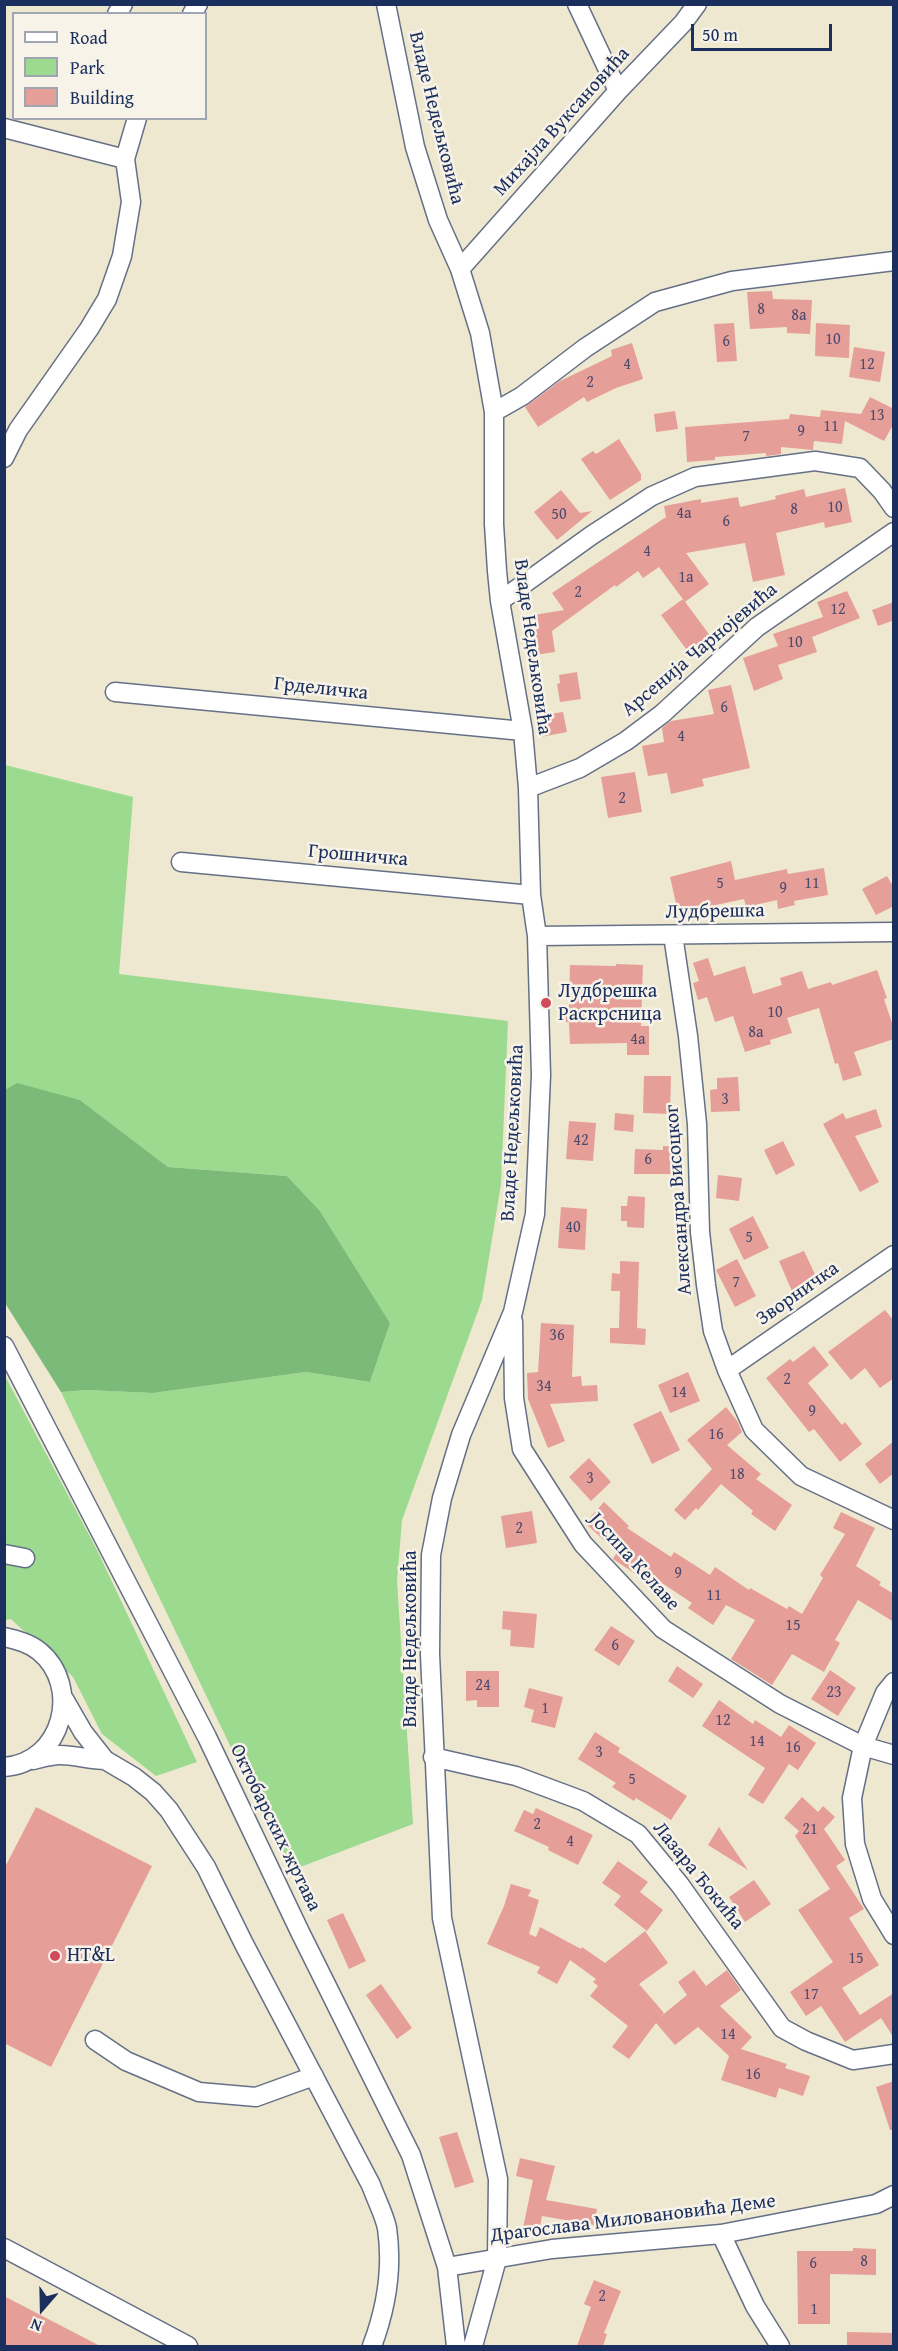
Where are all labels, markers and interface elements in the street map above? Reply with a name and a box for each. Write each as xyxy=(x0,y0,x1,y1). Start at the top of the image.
legend xyxy=(12,12,207,120)
scale bar xyxy=(694,12,835,50)
text: 50 m xyxy=(702,21,738,48)
text: Road xyxy=(70,24,108,51)
street label: Владе Недељковића xyxy=(403,29,469,207)
street label: Михајла Вуксановића xyxy=(489,43,635,201)
text: Park xyxy=(70,54,105,81)
text: Building xyxy=(70,84,134,111)
house number: 8 xyxy=(757,300,765,320)
house number: 8a xyxy=(791,306,807,326)
house number: 10 xyxy=(825,330,841,350)
house number: 6 xyxy=(722,332,730,352)
house number: 4 xyxy=(623,355,631,375)
house number: 12 xyxy=(859,355,875,375)
house number: 2 xyxy=(586,373,594,393)
house number: 13 xyxy=(869,406,885,426)
house number: 11 xyxy=(823,417,839,437)
house number: 9 xyxy=(797,422,805,442)
house number: 7 xyxy=(742,427,750,447)
house number: 10 xyxy=(827,498,843,518)
house number: 8 xyxy=(790,500,798,520)
house number: 4a xyxy=(676,504,692,524)
house number: 50 xyxy=(551,505,567,525)
house number: 6 xyxy=(722,512,730,532)
house number: 4 xyxy=(643,542,651,562)
street label: Владе Недељковића xyxy=(508,558,556,736)
house number: 1a xyxy=(678,568,694,588)
street label: Арсенија Чарнојевића xyxy=(617,578,783,722)
house number: 2 xyxy=(574,583,582,603)
house number: 12 xyxy=(830,600,846,620)
house number: 10 xyxy=(787,633,803,653)
street label: Грделичка xyxy=(273,672,369,706)
house number: 6 xyxy=(720,698,728,718)
house number: 4 xyxy=(677,727,685,747)
house number: 2 xyxy=(618,789,626,809)
street label: Грошничка xyxy=(307,840,409,872)
house number: 5 xyxy=(716,874,724,894)
house number: 11 xyxy=(804,874,820,894)
house number: 9 xyxy=(779,879,787,899)
street label: Лудбрешка xyxy=(665,899,765,925)
place label: Лудбрешка Раскрсница xyxy=(558,980,662,1027)
marker: Лудбрешка Раскрсница xyxy=(539,996,553,1010)
house number: 10 xyxy=(767,1003,783,1023)
house number: 8a xyxy=(748,1023,764,1043)
house number: 4a xyxy=(630,1030,646,1050)
street label: Владе Недељковића xyxy=(496,1044,530,1222)
house number: 3 xyxy=(721,1090,729,1110)
street label: Александра Висоцког xyxy=(660,1104,698,1296)
house number: 42 xyxy=(573,1131,589,1151)
house number: 6 xyxy=(644,1150,652,1170)
house number: 40 xyxy=(565,1218,581,1238)
house number: 5 xyxy=(745,1228,753,1248)
street label: Зворничка xyxy=(752,1257,844,1331)
house number: 7 xyxy=(732,1273,740,1293)
house number: 36 xyxy=(549,1326,565,1346)
house number: 2 xyxy=(783,1370,791,1390)
house number: 34 xyxy=(536,1377,552,1397)
house number: 14 xyxy=(671,1383,687,1403)
house number: 9 xyxy=(808,1402,816,1422)
house number: 16 xyxy=(708,1425,724,1445)
house number: 18 xyxy=(729,1465,745,1485)
house number: 3 xyxy=(586,1469,594,1489)
street label: Јосипа Келаве xyxy=(584,1508,684,1616)
house number: 2 xyxy=(515,1519,523,1539)
street label: Владе Недељковића xyxy=(399,1550,423,1728)
house number: 9 xyxy=(674,1564,682,1584)
house number: 11 xyxy=(706,1586,722,1606)
house number: 15 xyxy=(785,1616,801,1636)
house number: 6 xyxy=(611,1636,619,1656)
house number: 24 xyxy=(475,1676,491,1696)
house number: 23 xyxy=(826,1683,842,1703)
house number: 1 xyxy=(541,1699,549,1719)
house number: 12 xyxy=(715,1711,731,1731)
house number: 14 xyxy=(749,1732,765,1752)
house number: 16 xyxy=(785,1738,801,1758)
street label: Октобарских жртава xyxy=(224,1741,326,1915)
house number: 3 xyxy=(595,1743,603,1763)
house number: 5 xyxy=(628,1770,636,1790)
house number: 2 xyxy=(533,1815,541,1835)
street label: Лазара Ђокића xyxy=(647,1817,749,1935)
house number: 21 xyxy=(802,1820,818,1840)
house number: 4 xyxy=(566,1832,574,1852)
place label: HT&L xyxy=(67,1944,115,1968)
marker: HT&L xyxy=(48,1949,62,1963)
house number: 15 xyxy=(848,1949,864,1969)
house number: 17 xyxy=(803,1985,819,2005)
house number: 14 xyxy=(720,2025,736,2045)
house number: 16 xyxy=(745,2065,761,2085)
street label: Драгослава Миловановића Деме xyxy=(489,2190,777,2248)
house number: 8 xyxy=(860,2252,868,2272)
house number: 6 xyxy=(809,2254,817,2274)
north arrow xyxy=(12,2279,72,2339)
house number: 2 xyxy=(598,2287,606,2307)
house number: 1 xyxy=(810,2300,818,2320)
text: N xyxy=(27,2313,45,2339)

